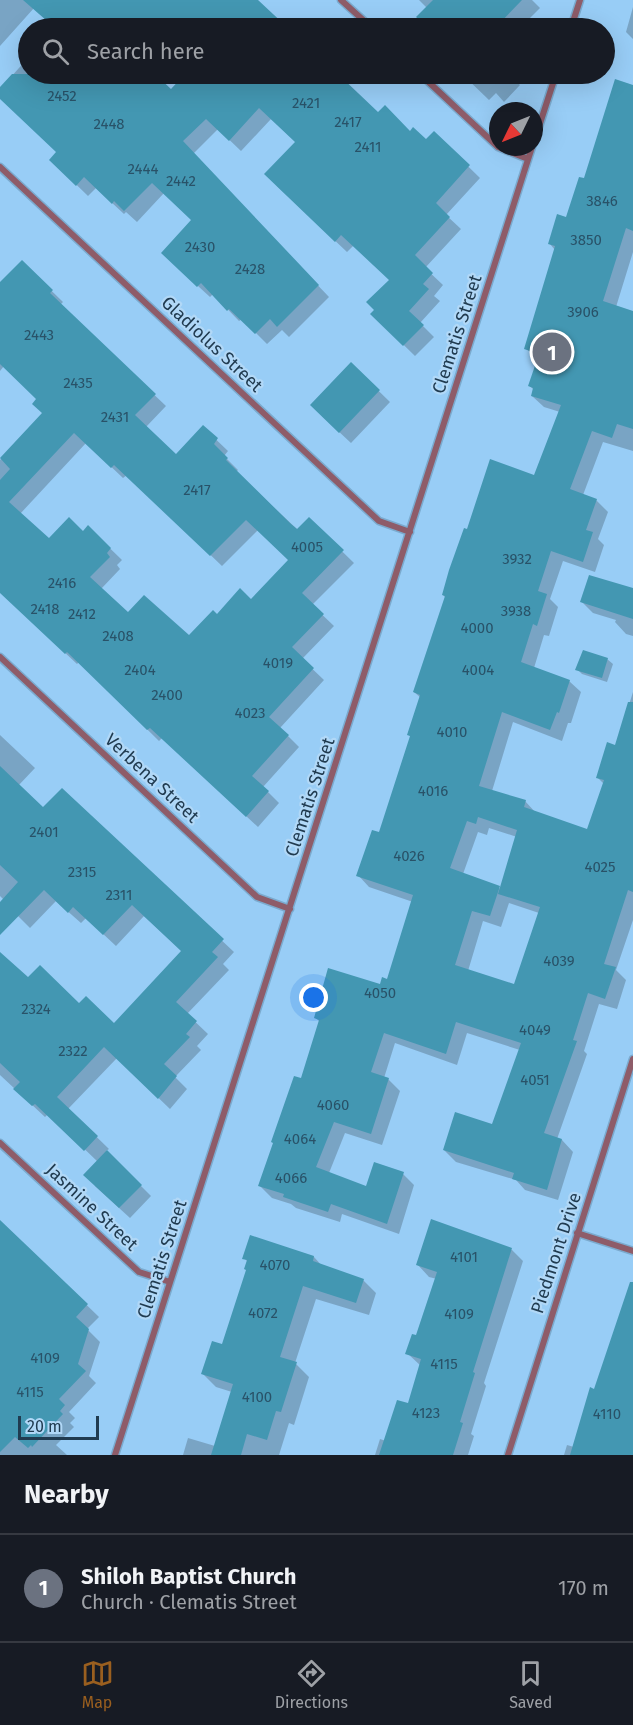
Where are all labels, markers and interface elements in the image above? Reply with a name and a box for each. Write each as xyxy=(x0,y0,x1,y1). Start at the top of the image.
search box xyxy=(18,18,615,84)
icon: search xyxy=(39,35,72,68)
text: Search here xyxy=(87,38,205,65)
house number: 2452 xyxy=(47,87,77,105)
house number: 2421 xyxy=(292,94,320,112)
north arrow xyxy=(489,102,543,156)
house number: 2417 xyxy=(334,113,362,131)
house number: 2448 xyxy=(93,115,125,133)
house number: 2411 xyxy=(355,138,381,156)
house number: 2444 xyxy=(128,160,158,178)
house number: 2442 xyxy=(166,172,196,190)
house number: 3846 xyxy=(586,192,618,210)
house number: 3850 xyxy=(570,231,602,249)
house number: 2430 xyxy=(185,238,215,256)
house number: 2428 xyxy=(235,260,265,278)
street label: Clematis Street xyxy=(427,271,487,396)
street label: Gladiolus Street xyxy=(157,291,268,397)
house number: 3906 xyxy=(567,303,599,321)
house number: 2443 xyxy=(24,326,54,344)
pin: 1 xyxy=(532,330,572,374)
house number: 2435 xyxy=(63,374,93,392)
house number: 2431 xyxy=(101,408,129,426)
house number: 2417 xyxy=(183,481,211,499)
house number: 4005 xyxy=(291,538,323,556)
house number: 3932 xyxy=(502,550,532,568)
house number: 2416 xyxy=(48,574,76,592)
house number: 2418 xyxy=(31,600,59,618)
house number: 3938 xyxy=(501,602,531,620)
house number: 2412 xyxy=(68,605,96,623)
house number: 4000 xyxy=(460,619,494,637)
house number: 2408 xyxy=(102,627,134,645)
house number: 4019 xyxy=(263,654,293,672)
house number: 2404 xyxy=(124,661,156,679)
house number: 4004 xyxy=(462,661,494,679)
house number: 2400 xyxy=(151,686,183,704)
house number: 4023 xyxy=(234,704,266,722)
house number: 4010 xyxy=(437,723,467,741)
street label: Verbena Street xyxy=(100,729,204,828)
street label: Clematis Street xyxy=(280,734,340,859)
house number: 4016 xyxy=(418,782,448,800)
house number: 2401 xyxy=(29,823,59,841)
house number: 4026 xyxy=(393,847,425,865)
house number: 4025 xyxy=(584,858,616,876)
house number: 2315 xyxy=(68,863,96,881)
house number: 2311 xyxy=(105,886,133,904)
house number: 4039 xyxy=(543,952,575,970)
your location xyxy=(299,983,328,1012)
house number: 4050 xyxy=(364,984,396,1002)
house number: 2324 xyxy=(21,1000,51,1018)
house number: 4049 xyxy=(519,1021,551,1039)
house number: 2322 xyxy=(58,1042,88,1060)
house number: 4051 xyxy=(520,1071,550,1089)
house number: 4060 xyxy=(317,1096,349,1114)
house number: 4064 xyxy=(284,1130,316,1148)
street label: Jasmine Street xyxy=(41,1159,143,1256)
house number: 4066 xyxy=(275,1169,307,1187)
street label: Piedmont Drive xyxy=(526,1190,586,1316)
street label: Clematis Street xyxy=(132,1196,192,1321)
house number: 4101 xyxy=(450,1248,478,1266)
house number: 4070 xyxy=(260,1256,290,1274)
house number: 4072 xyxy=(248,1304,278,1322)
house number: 4109 xyxy=(444,1305,474,1323)
house number: 4109 xyxy=(30,1349,60,1367)
house number: 4115 xyxy=(430,1355,458,1373)
house number: 4115 xyxy=(16,1383,44,1401)
house number: 4100 xyxy=(242,1388,272,1406)
house number: 4123 xyxy=(412,1404,440,1422)
house number: 4110 xyxy=(593,1405,621,1423)
scale bar xyxy=(18,1413,99,1440)
text: 20 m xyxy=(27,1417,62,1436)
text: Nearby xyxy=(24,1479,109,1510)
text: Shiloh Baptist Church xyxy=(81,1563,297,1590)
text: 1 xyxy=(39,1576,48,1600)
text: 170 m xyxy=(558,1576,609,1600)
text: Church · Clematis Street xyxy=(81,1590,297,1614)
tab: Map xyxy=(81,1657,114,1712)
tab: Directions xyxy=(275,1657,348,1712)
tab: Saved xyxy=(509,1657,552,1712)

